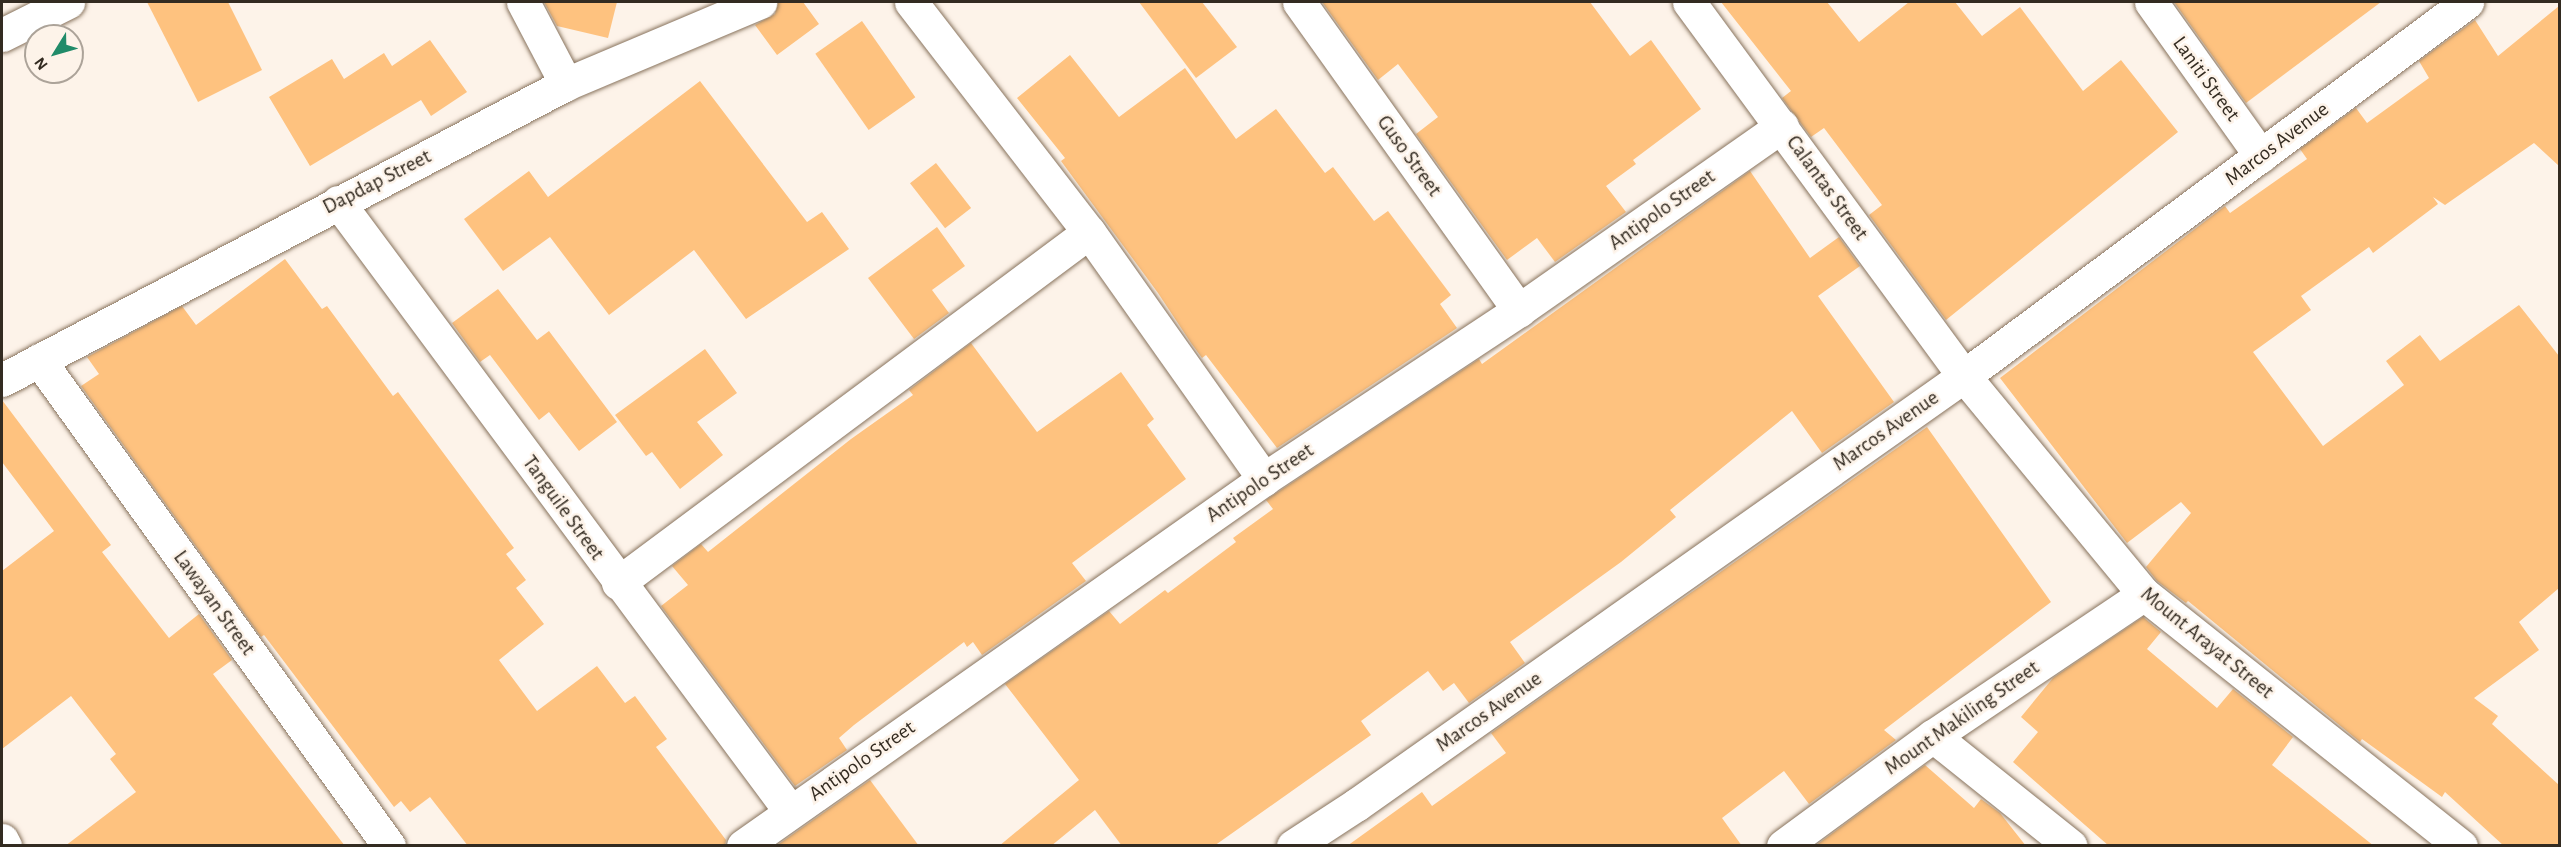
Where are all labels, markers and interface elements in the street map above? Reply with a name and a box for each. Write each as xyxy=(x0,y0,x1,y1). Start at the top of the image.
north arrow xyxy=(24,24,84,84)
street label: Laniti Street xyxy=(2167,32,2245,126)
text: N xyxy=(31,54,51,73)
street label: Marcos Avenue xyxy=(2220,97,2334,191)
street label: Guso Street xyxy=(1371,111,1447,201)
street label: Calantas Street xyxy=(1781,131,1873,245)
street label: Dapdap Street xyxy=(319,144,435,220)
street label: Antipolo Street xyxy=(1604,164,1720,256)
street label: Marcos Avenue xyxy=(1828,385,1944,477)
street label: Antipolo Street xyxy=(1202,438,1318,528)
street label: Tanguile Street xyxy=(517,451,609,565)
street label: Lawayan Street xyxy=(168,546,260,660)
street label: Mount Arayat Street xyxy=(2135,582,2279,704)
street label: Mount Makiling Street xyxy=(1880,655,2044,781)
street label: Marcos Avenue xyxy=(1431,666,1547,758)
street label: Antipolo Street xyxy=(804,715,920,807)

